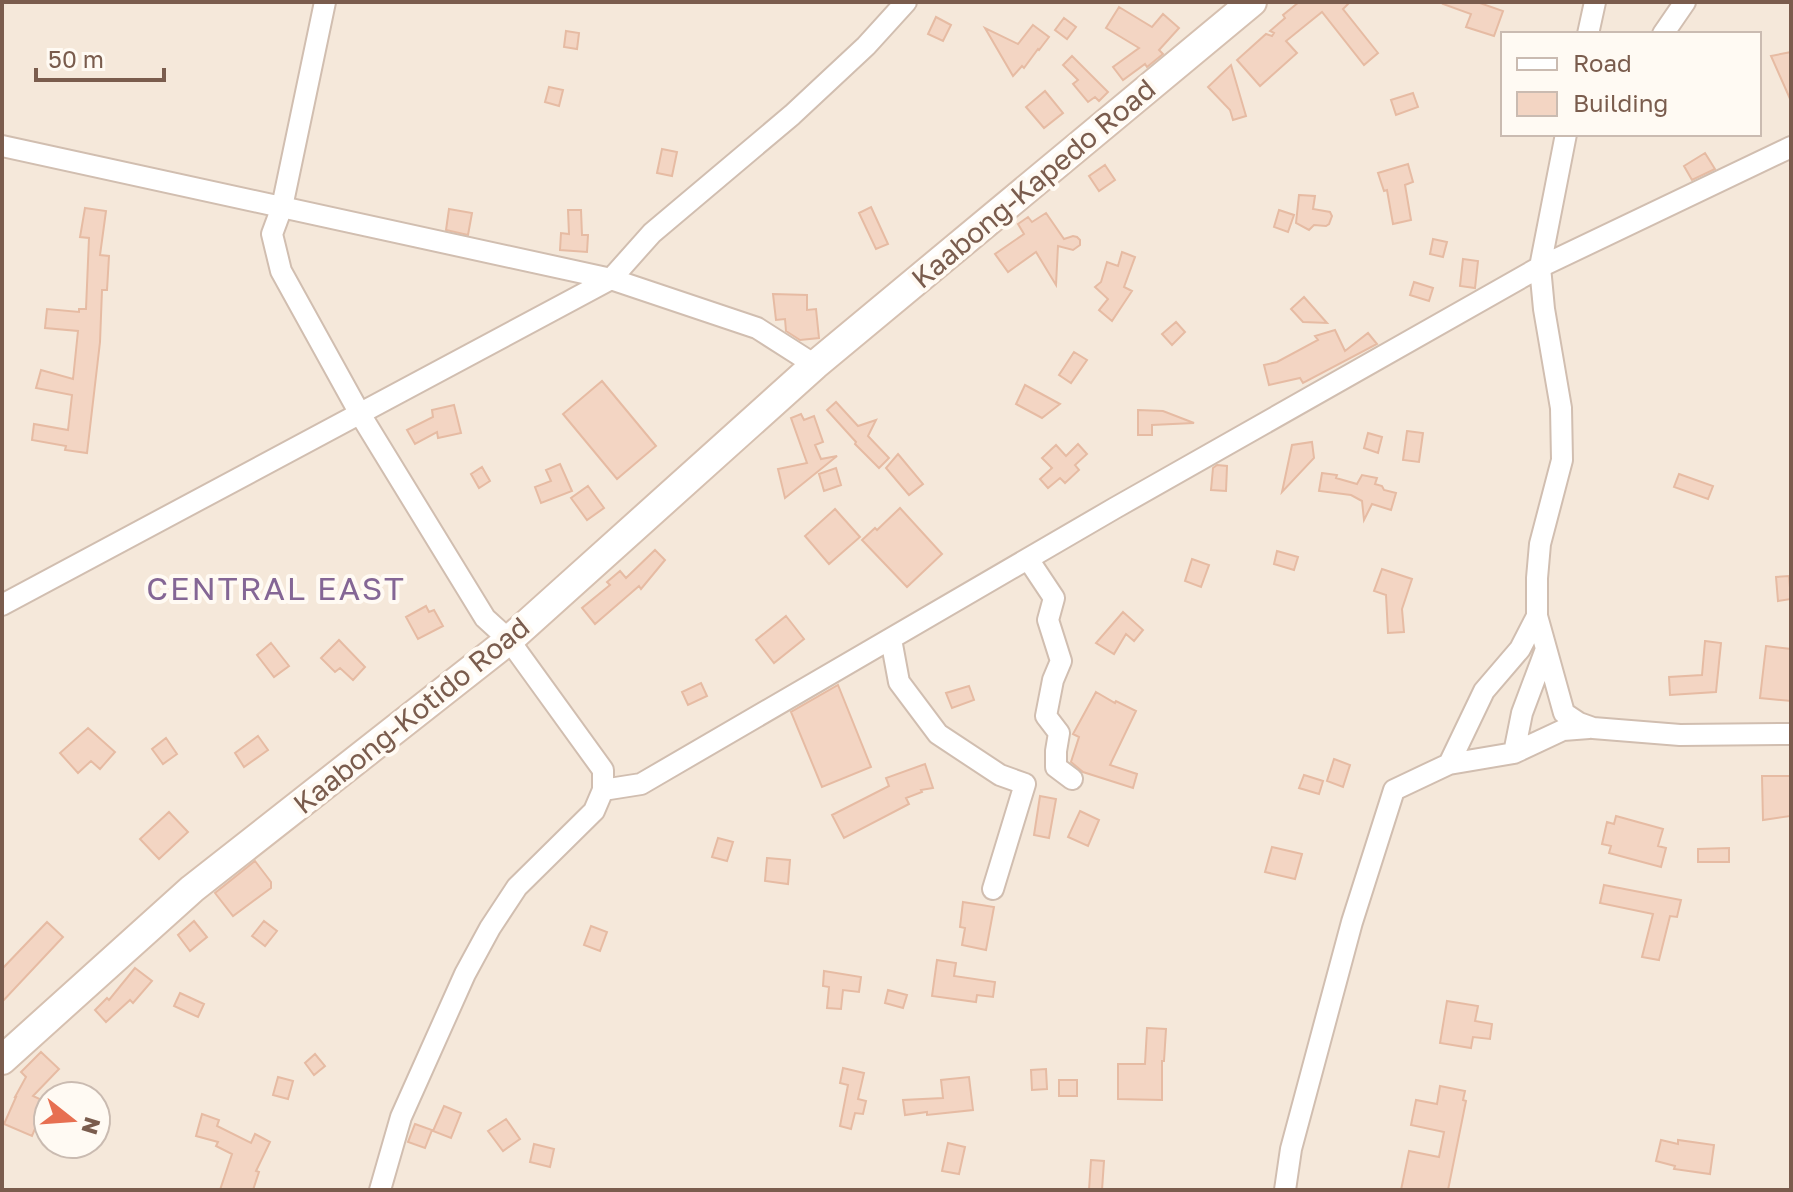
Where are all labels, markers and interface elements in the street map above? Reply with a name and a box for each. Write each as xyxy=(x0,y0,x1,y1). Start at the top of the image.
scale bar xyxy=(36,32,164,82)
legend xyxy=(1501,32,1761,136)
text: 50 m xyxy=(48,44,104,73)
text: Road xyxy=(1573,48,1632,77)
street label: Kaabong-Kapedo Road xyxy=(905,71,1161,295)
text: Building xyxy=(1573,88,1668,117)
district label: CENTRAL EAST xyxy=(146,569,406,607)
street label: Kaabong-Kotido Road xyxy=(287,610,535,820)
north arrow xyxy=(32,1080,112,1160)
text: N xyxy=(76,1114,107,1138)

